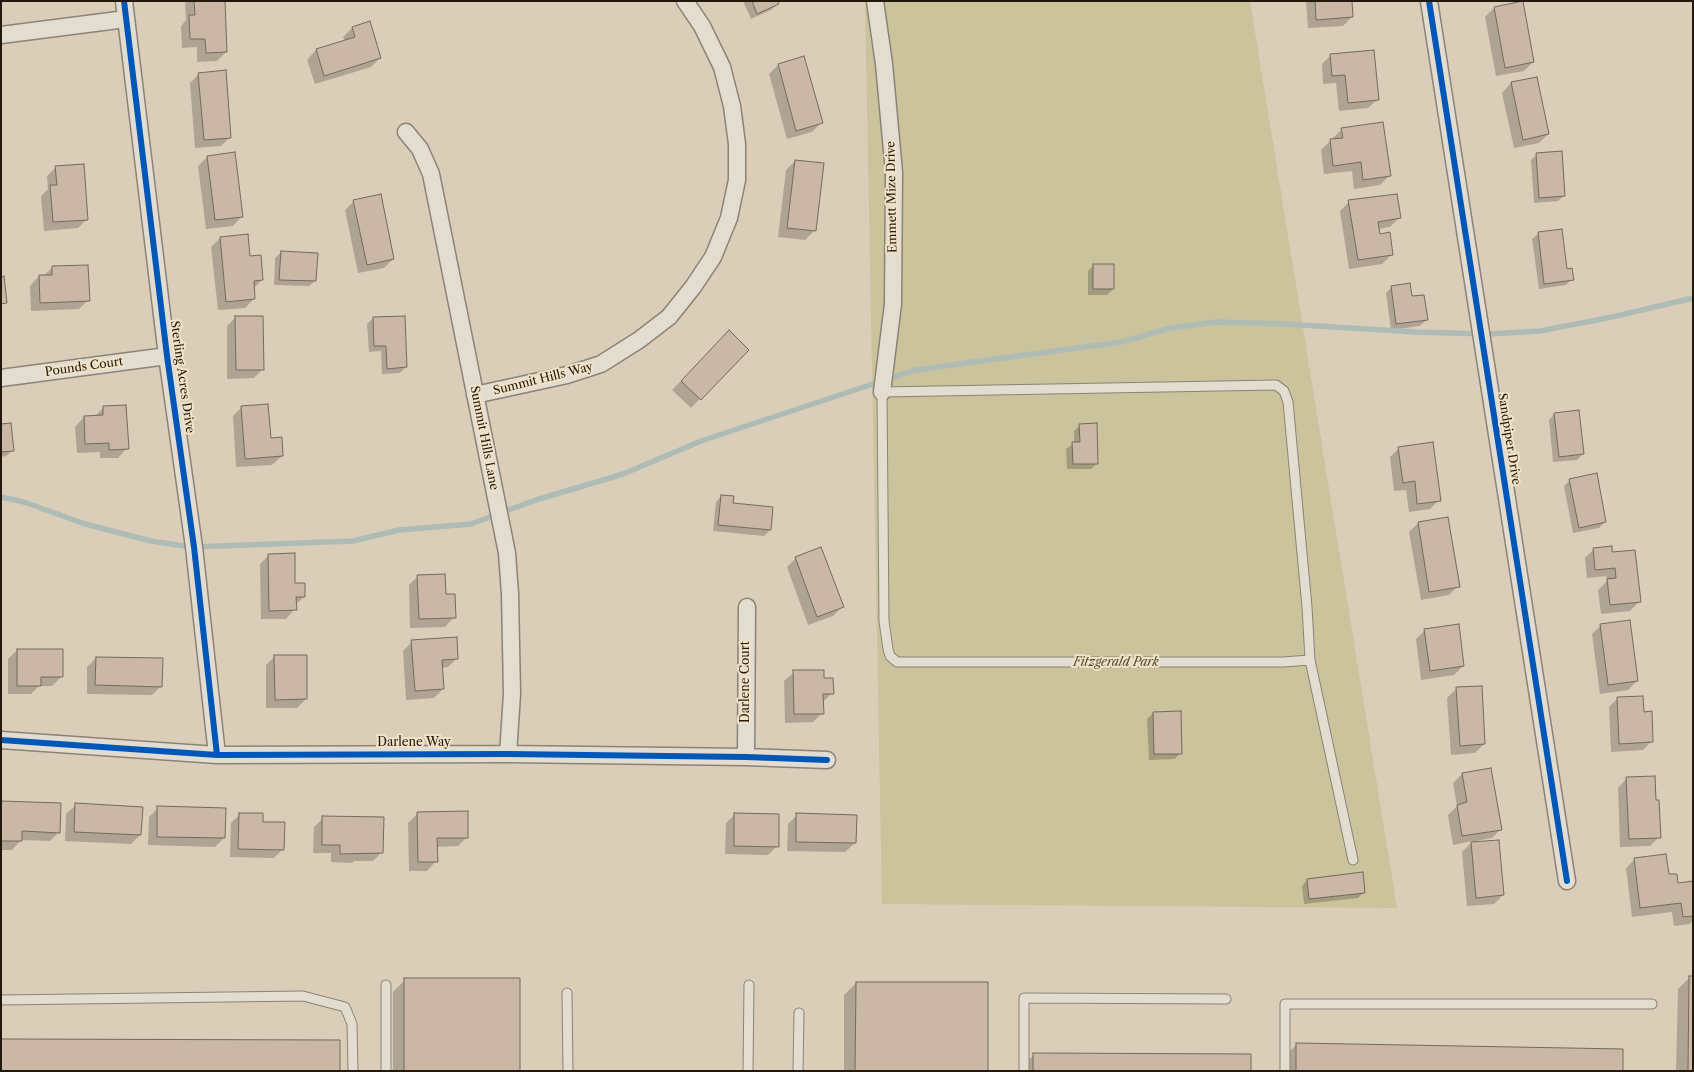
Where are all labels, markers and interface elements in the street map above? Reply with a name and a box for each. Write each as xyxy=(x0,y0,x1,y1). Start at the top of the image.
street label: Emmett Mize Drive xyxy=(884,141,900,253)
street label: Sterling Acres Drive xyxy=(167,320,197,434)
street label: Pounds Court xyxy=(44,354,124,380)
street label: Summit Hills Way xyxy=(492,360,594,398)
street label: Summit Hills Lane xyxy=(467,385,501,491)
street label: Sandpiper Drive xyxy=(1495,392,1523,486)
street label: Darlene Court xyxy=(739,641,753,723)
park label: Fitzgerald Park xyxy=(1073,656,1159,670)
street label: Darlene Way xyxy=(377,736,451,750)

